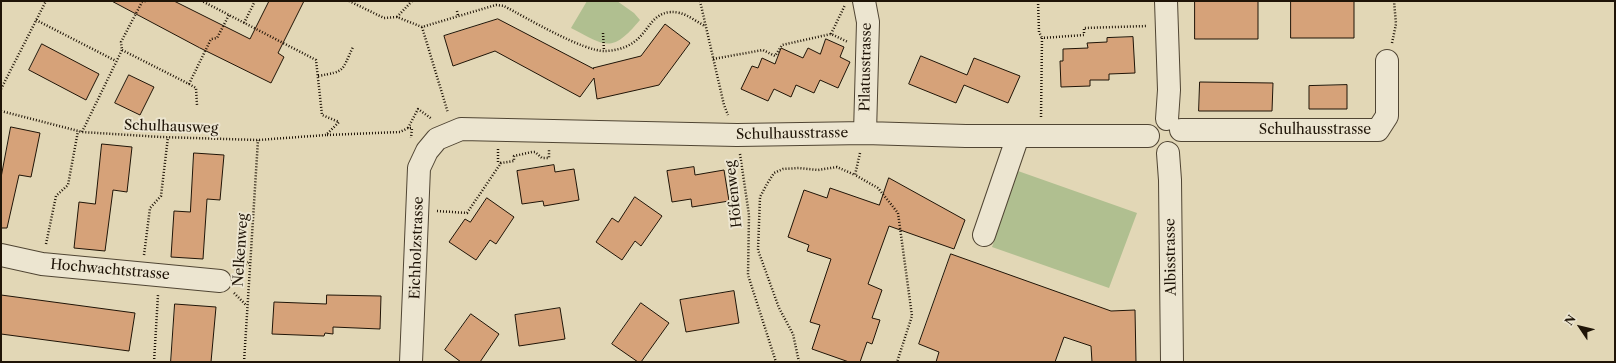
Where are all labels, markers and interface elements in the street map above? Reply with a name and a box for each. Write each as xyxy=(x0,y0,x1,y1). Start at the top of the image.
street label: Pilatusstrasse xyxy=(857,22,875,112)
street label: Schulhausweg xyxy=(123,117,219,137)
street label: Schulhausstrasse xyxy=(1259,122,1371,138)
street label: Schulhausstrasse xyxy=(736,125,848,143)
street label: Höfenweg xyxy=(722,159,746,229)
street label: Eichholzstrasse xyxy=(407,196,427,300)
street label: Nelkenweg xyxy=(230,213,252,287)
street label: Albisstrasse xyxy=(1162,218,1180,296)
street label: Hochwachtstrasse xyxy=(50,256,170,284)
north arrow xyxy=(1560,307,1600,347)
text: N xyxy=(1562,312,1579,328)

